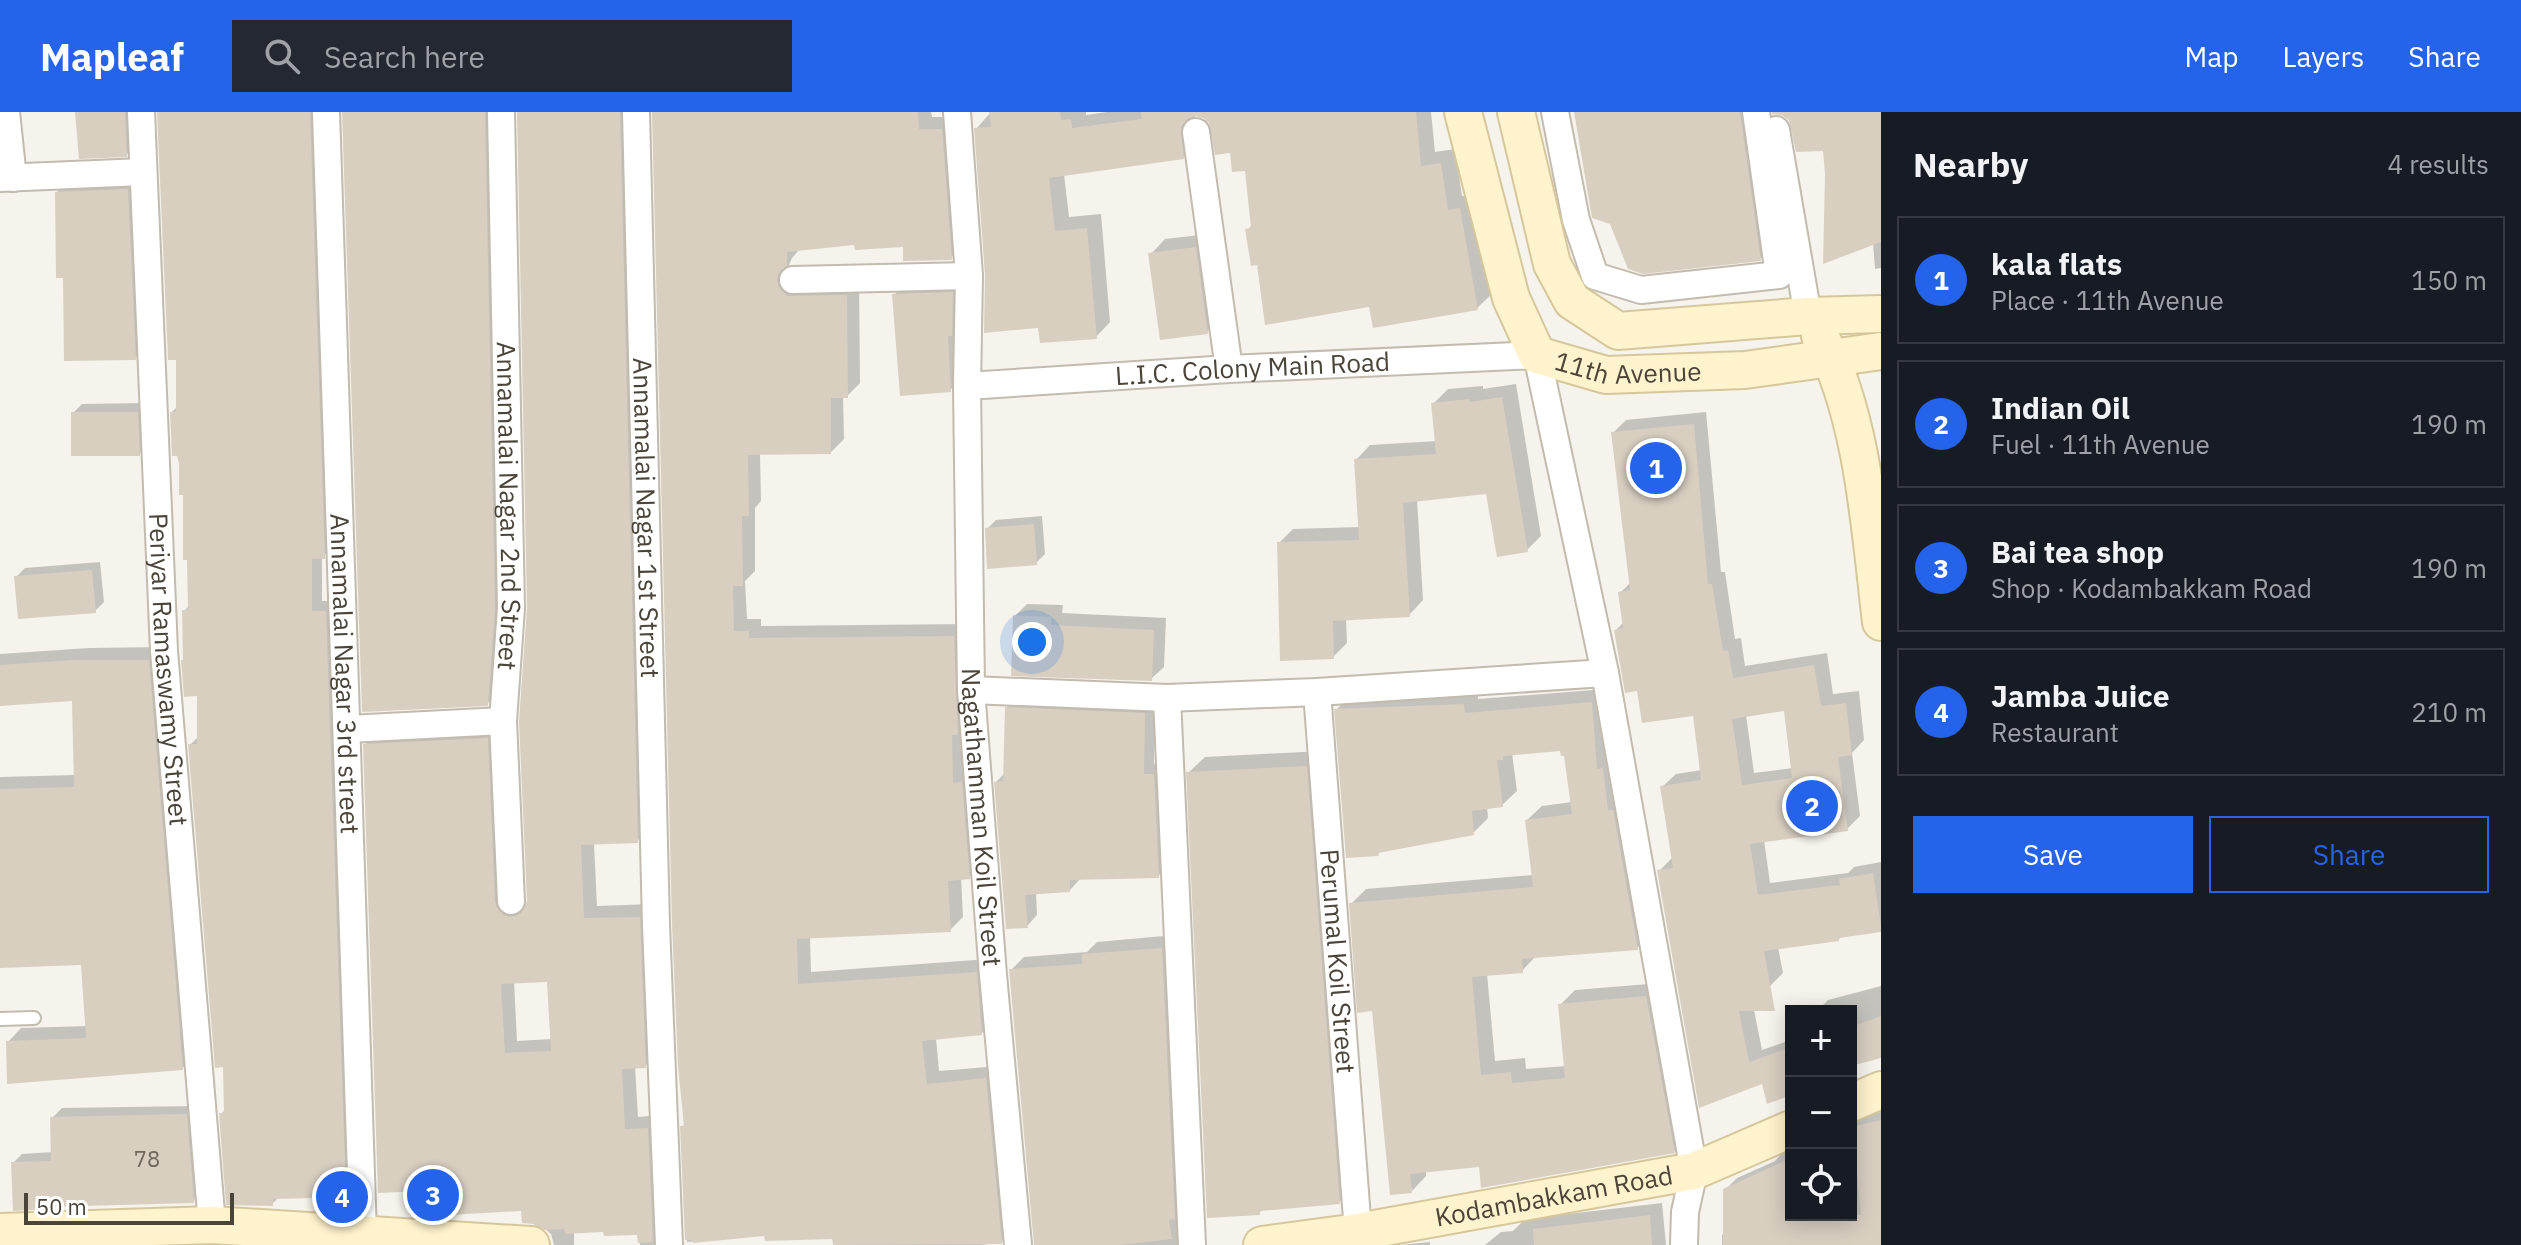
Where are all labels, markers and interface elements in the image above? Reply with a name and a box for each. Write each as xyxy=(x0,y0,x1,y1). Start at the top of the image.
search box xyxy=(232,20,792,92)
text: Mapleaf xyxy=(40,32,184,81)
icon: search xyxy=(260,34,304,78)
text: Search here xyxy=(324,37,485,76)
text: Map xyxy=(2184,38,2238,75)
text: Layers xyxy=(2282,38,2364,75)
text: Share xyxy=(2408,38,2481,75)
text: Nearby xyxy=(1913,142,2028,186)
text: 4 results xyxy=(2387,147,2489,181)
text: kala flats xyxy=(1991,244,2122,283)
text: 1 xyxy=(1933,263,1949,297)
text: 150 m xyxy=(2411,263,2487,297)
text: Place · 11th Avenue xyxy=(1991,283,2224,317)
street label: Annamalai Nagar 2nd Street xyxy=(490,341,529,671)
street label: 11th Avenue xyxy=(1551,343,1702,391)
street label: L.I.C. Colony Main Road xyxy=(1114,344,1391,392)
street label: Annamalai Nagar 1st Street xyxy=(626,357,668,679)
text: Indian Oil xyxy=(1991,388,2130,427)
text: 2 xyxy=(1933,407,1949,441)
text: 190 m xyxy=(2411,407,2487,441)
text: Fuel · 11th Avenue xyxy=(1991,427,2210,461)
pin: 1 xyxy=(1630,438,1682,498)
street label: Periyar Ramaswamy Street xyxy=(142,512,197,827)
street label: Annamalai Nagar 3rd street xyxy=(323,513,368,835)
text: Bai tea shop xyxy=(1991,532,2164,571)
text: 3 xyxy=(1933,551,1949,585)
text: 190 m xyxy=(2411,551,2487,585)
text: Shop · Kodambakkam Road xyxy=(1991,571,2312,605)
your location xyxy=(1012,622,1052,662)
street label: Nagathamman Koil Street xyxy=(955,668,1010,968)
text: Jamba Juice xyxy=(1991,676,2170,715)
text: 4 xyxy=(1933,695,1949,729)
text: 210 m xyxy=(2411,695,2487,729)
text: Restaurant xyxy=(1991,715,2119,749)
pin: 2 xyxy=(1786,776,1838,836)
button: Save xyxy=(1913,816,2193,893)
button: Share xyxy=(2209,816,2489,893)
street label: Perumal Koil Street xyxy=(1313,848,1364,1075)
map controls xyxy=(1785,1005,1857,1221)
button: + xyxy=(1785,1005,1857,1077)
button: − xyxy=(1785,1077,1857,1149)
house number: 78 xyxy=(134,1144,160,1173)
button: locate xyxy=(1785,1149,1857,1221)
street label: Kodambakkam Road xyxy=(1432,1157,1675,1234)
pin: 3 xyxy=(407,1165,459,1225)
pin: 4 xyxy=(316,1167,368,1227)
scale bar xyxy=(24,1189,234,1225)
text: 50 m xyxy=(36,1192,87,1221)

